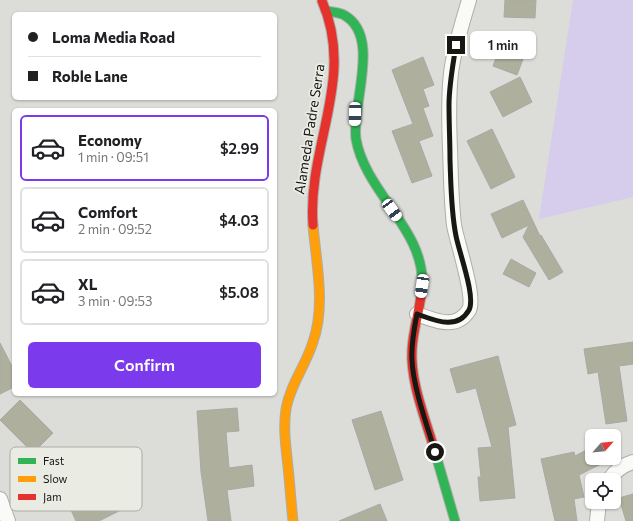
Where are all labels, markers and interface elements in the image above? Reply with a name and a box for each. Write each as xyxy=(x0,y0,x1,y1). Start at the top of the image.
text: Loma Media Road xyxy=(52,28,175,46)
callout: 1 min xyxy=(470,31,536,59)
route end xyxy=(447,36,465,54)
text: 1 min xyxy=(488,37,518,53)
street label: Alameda Padre Serra xyxy=(290,63,328,195)
text: Roble Lane xyxy=(52,67,128,85)
car xyxy=(349,102,361,126)
icon: car xyxy=(30,130,66,166)
text: Economy xyxy=(78,131,142,149)
text: $2.99 xyxy=(220,139,259,157)
text: 1 min · 09:51 xyxy=(78,149,149,165)
car xyxy=(380,197,404,223)
icon: car xyxy=(30,202,66,238)
text: Comfort xyxy=(78,203,138,221)
text: $4.03 xyxy=(219,211,259,229)
text: 2 min · 09:52 xyxy=(78,221,152,237)
car xyxy=(414,273,430,299)
icon: car xyxy=(30,274,66,310)
text: XL xyxy=(78,275,97,293)
text: $5.08 xyxy=(219,283,259,301)
text: 3 min · 09:53 xyxy=(78,293,152,309)
button: Confirm xyxy=(28,342,261,388)
north arrow xyxy=(585,429,621,465)
map controls xyxy=(585,429,621,509)
route start xyxy=(426,443,444,461)
legend xyxy=(10,447,142,511)
text: Fast xyxy=(43,454,65,467)
text: Slow xyxy=(43,472,68,485)
button: locate xyxy=(585,473,621,509)
text: Jam xyxy=(43,490,62,504)

